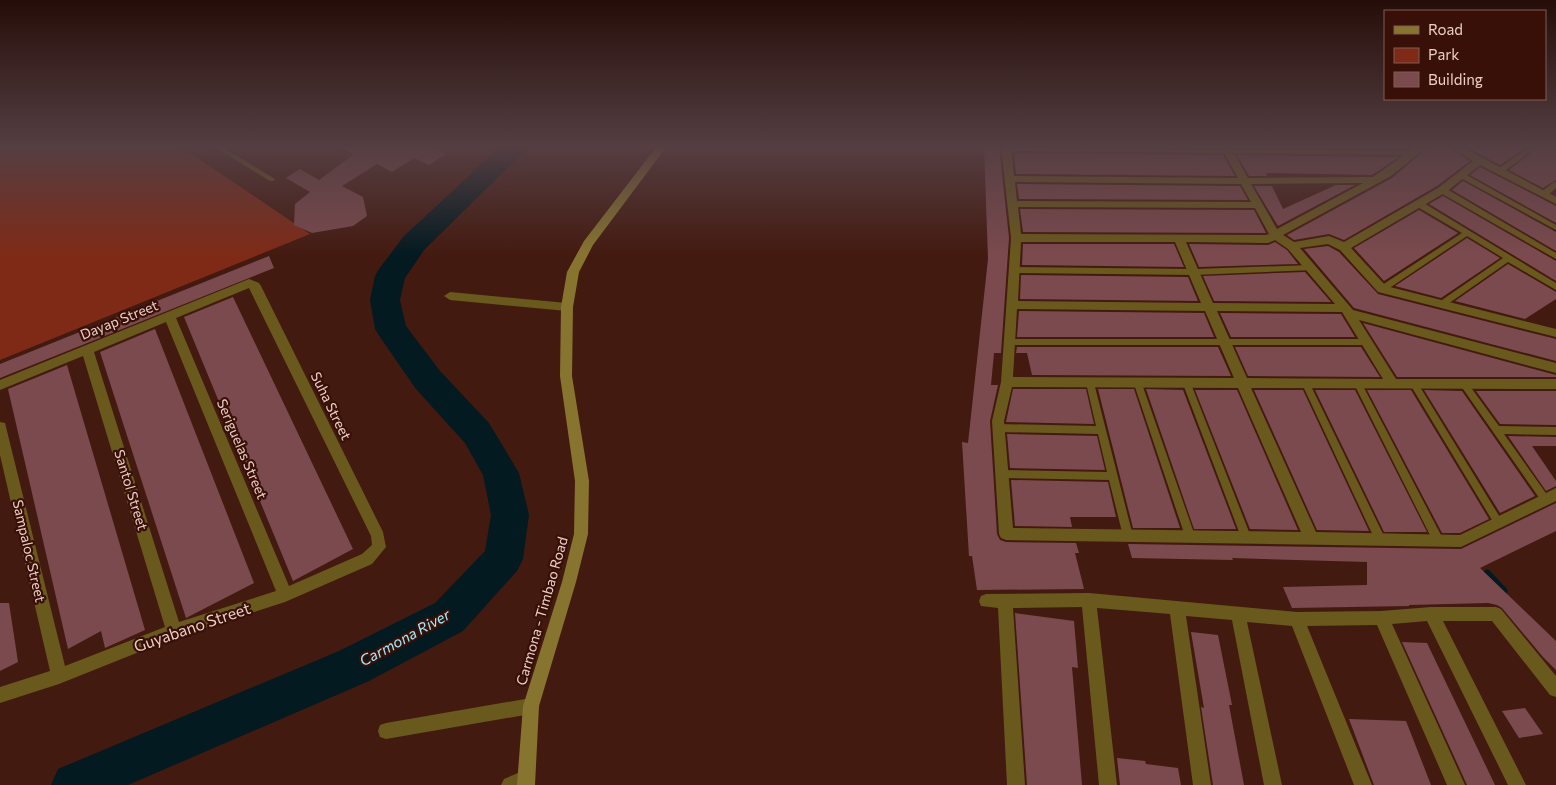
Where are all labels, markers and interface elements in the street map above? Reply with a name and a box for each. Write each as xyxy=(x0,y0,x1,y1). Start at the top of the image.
legend xyxy=(1384,10,1546,100)
text: Road xyxy=(1428,20,1463,38)
text: Park xyxy=(1428,45,1459,63)
text: Building xyxy=(1428,70,1483,88)
street label: Dayap Street xyxy=(77,296,160,343)
street label: Suha Street xyxy=(308,369,355,443)
street label: Seriguelas Street xyxy=(214,396,271,502)
street label: Santol Street xyxy=(111,448,152,532)
street label: Sampaloc Street xyxy=(9,498,50,604)
street label: Carmona - Timbao Road xyxy=(512,535,571,687)
street label: Guyabano Street xyxy=(131,598,253,655)
water label: Carmona River xyxy=(356,604,454,669)

